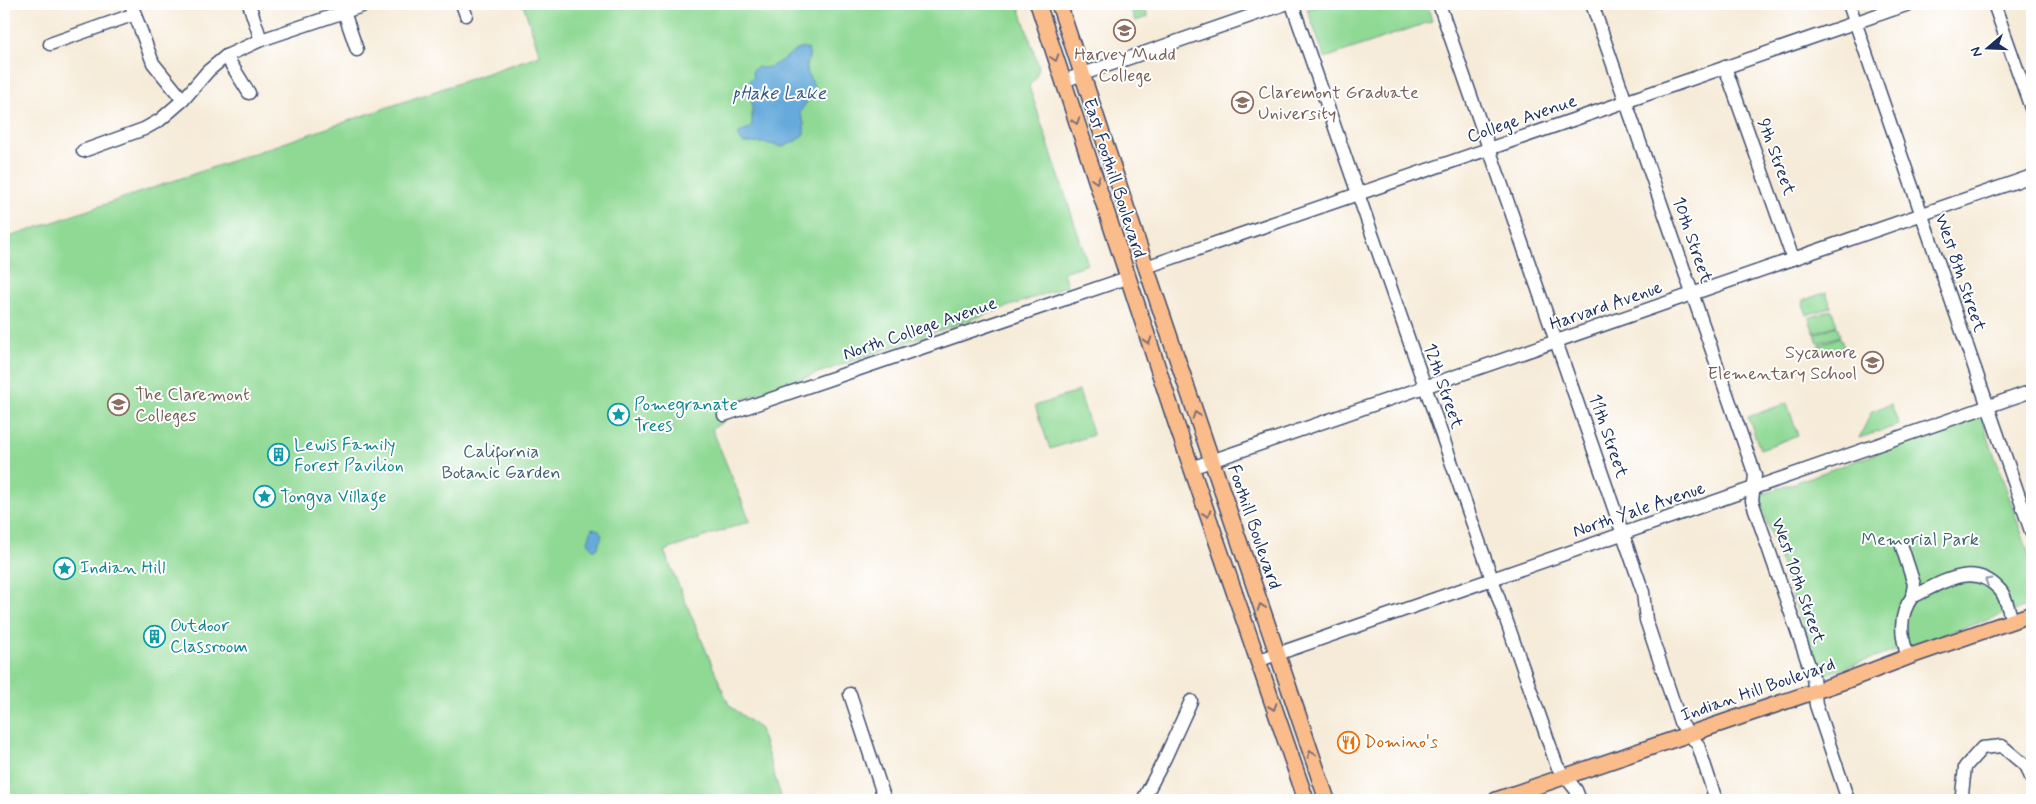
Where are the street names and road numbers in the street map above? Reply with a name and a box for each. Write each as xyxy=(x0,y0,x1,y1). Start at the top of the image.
street label: College Avenue xyxy=(1464,89,1580,149)
street label: East Foothill Boulevard xyxy=(1077,95,1151,261)
street label: 9th Street xyxy=(1751,115,1801,199)
street label: 10th Street xyxy=(1666,194,1718,287)
street label: West 8th Street xyxy=(1929,211,1992,336)
street label: Harvard Avenue xyxy=(1546,275,1666,337)
street label: North College Avenue xyxy=(840,291,1000,367)
street label: 12th Street xyxy=(1417,340,1469,432)
street label: 11th Street xyxy=(1582,391,1634,482)
street label: Foothill Boulevard xyxy=(1221,461,1287,593)
street label: North Yale Avenue xyxy=(1569,476,1709,544)
street label: West 10th Street xyxy=(1765,515,1831,648)
street label: Indian Hill Boulevard xyxy=(1678,652,1838,728)

